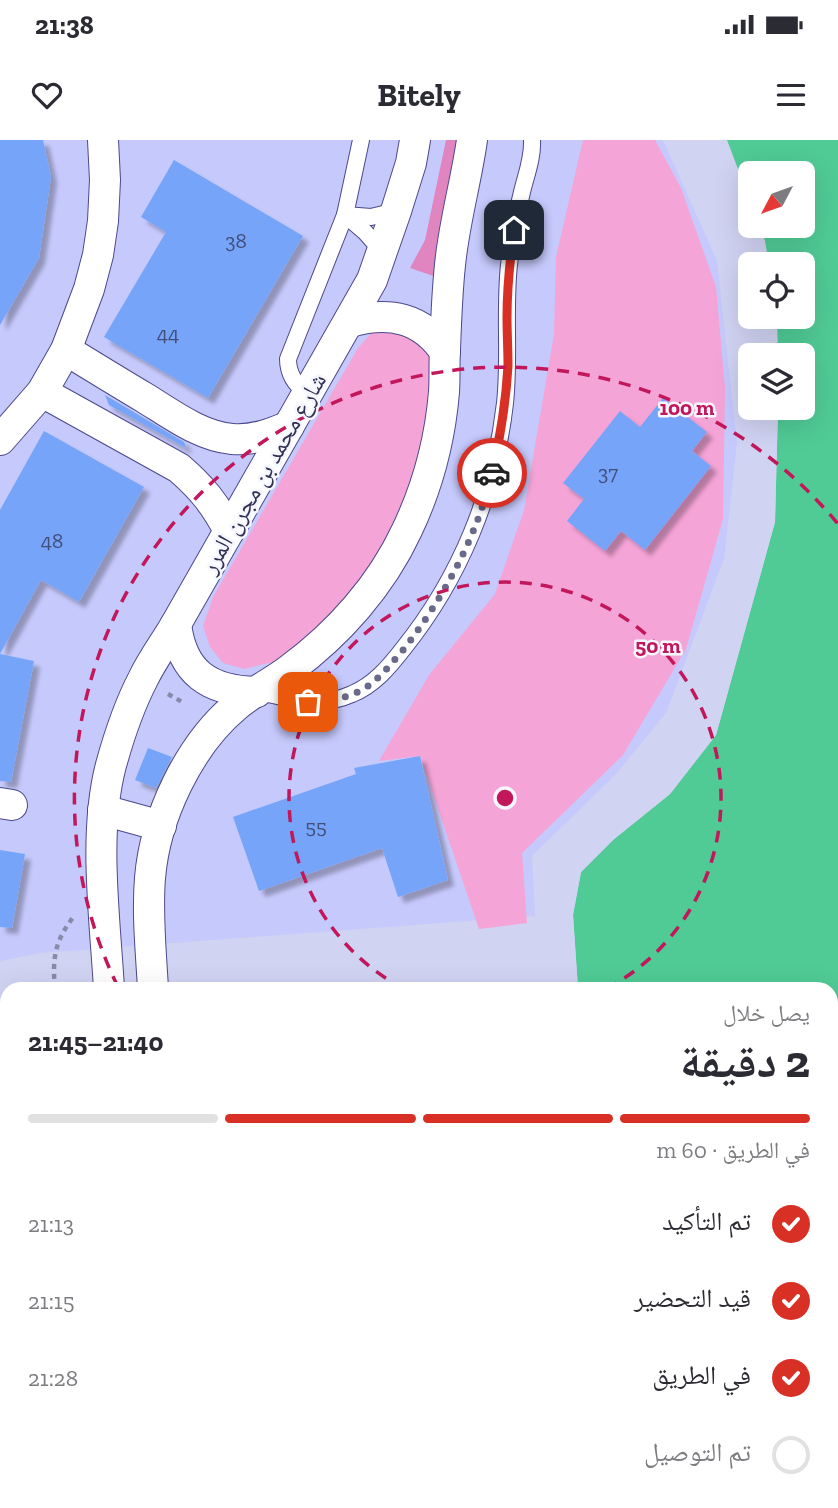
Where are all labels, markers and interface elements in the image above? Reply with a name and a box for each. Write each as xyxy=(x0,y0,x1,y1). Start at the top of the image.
text: 21:38 xyxy=(35,9,94,41)
icon: heart xyxy=(28,76,66,114)
text: Bitely xyxy=(377,76,461,114)
icon: menu xyxy=(772,76,810,114)
north arrow xyxy=(738,161,816,238)
map controls xyxy=(738,161,815,420)
pin xyxy=(484,200,544,260)
icon: home xyxy=(495,211,533,249)
house number: 38 xyxy=(225,228,247,253)
button: locate xyxy=(738,252,815,329)
house number: 44 xyxy=(157,321,179,346)
button: layers xyxy=(738,343,815,420)
street label: شارع محمد بن مجرن المرر xyxy=(193,368,333,580)
text: 100 m xyxy=(660,395,715,420)
courier xyxy=(457,438,527,508)
icon: car xyxy=(473,454,511,492)
house number: 37 xyxy=(598,460,618,485)
house number: 48 xyxy=(41,528,63,553)
text: 50 m xyxy=(635,633,681,658)
pin xyxy=(278,672,338,732)
icon: bag xyxy=(289,683,327,721)
centre of rings xyxy=(493,786,517,810)
house number: 55 xyxy=(305,814,327,839)
text: يصل خلال xyxy=(723,999,810,1027)
text: 21:40–21:45 xyxy=(28,1026,163,1058)
text: 2 دقيقة xyxy=(680,1034,810,1089)
text: في الطريق · 60 m xyxy=(657,1136,810,1164)
text: تم التأكيد xyxy=(662,1205,751,1237)
icon: check xyxy=(772,1205,810,1243)
text: 21:13 xyxy=(28,1210,74,1238)
text: قيد التحضير xyxy=(634,1282,751,1314)
icon: check xyxy=(772,1282,810,1320)
text: 21:15 xyxy=(28,1287,74,1315)
text: في الطريق xyxy=(652,1359,751,1391)
icon: check xyxy=(772,1359,810,1397)
text: 21:28 xyxy=(28,1364,78,1392)
text: تم التوصيل xyxy=(644,1436,751,1468)

